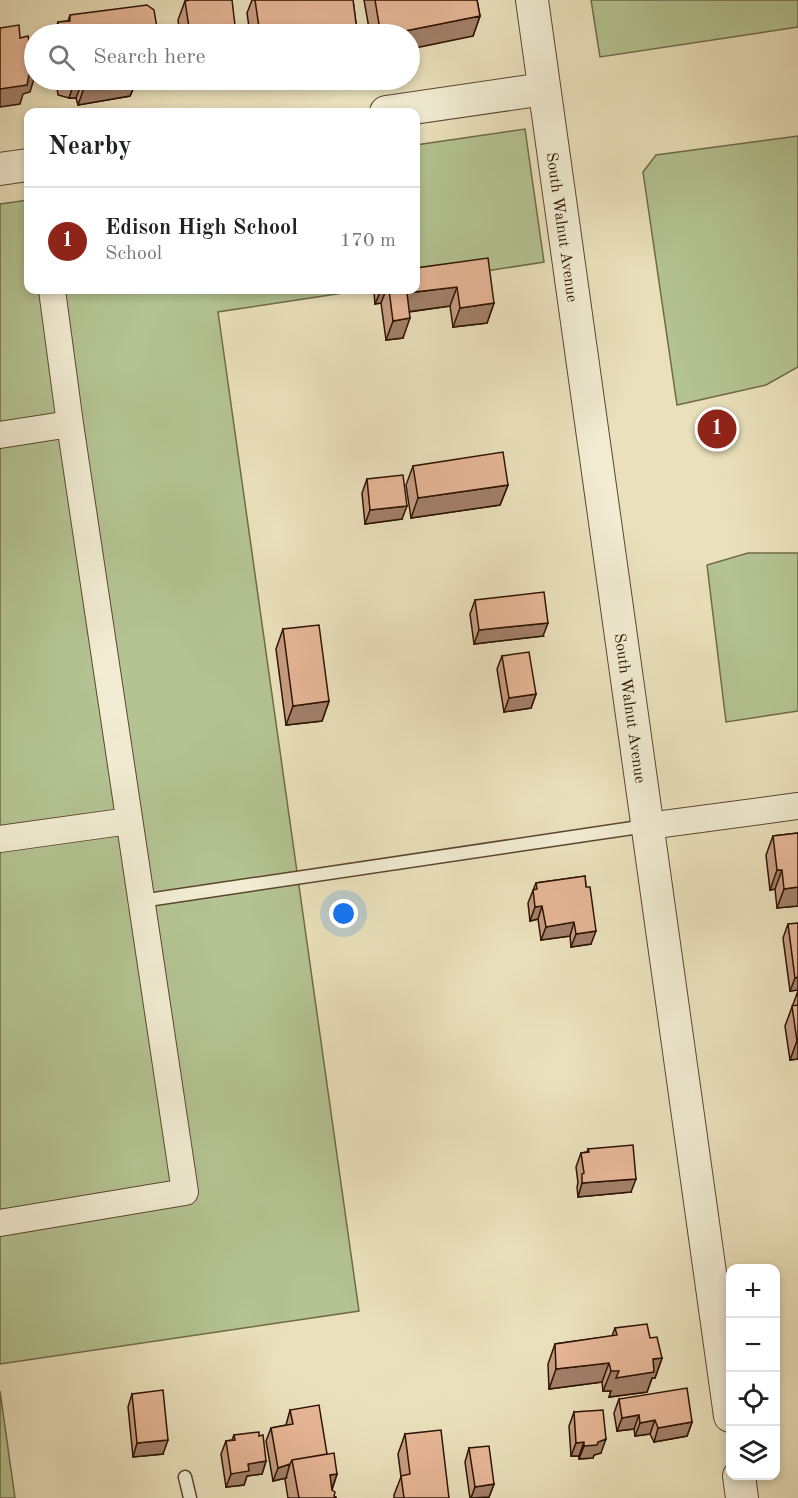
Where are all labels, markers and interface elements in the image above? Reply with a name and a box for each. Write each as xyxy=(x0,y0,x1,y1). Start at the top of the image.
search box xyxy=(24,24,420,90)
icon: search xyxy=(45,41,78,74)
text: Search here xyxy=(93,46,206,68)
text: Nearby xyxy=(48,134,132,160)
street label: South Walnut Avenue xyxy=(543,151,579,303)
text: Edison High School xyxy=(105,217,298,239)
text: 1 xyxy=(62,231,73,251)
text: 170 m xyxy=(340,231,396,251)
text: School xyxy=(105,244,162,264)
pin: 1 xyxy=(698,406,736,452)
street label: South Walnut Avenue xyxy=(611,632,647,784)
your location xyxy=(329,899,358,928)
map controls xyxy=(726,1264,780,1480)
button: + xyxy=(726,1264,780,1318)
button: − xyxy=(726,1318,780,1372)
button: locate xyxy=(726,1372,780,1426)
button: layers xyxy=(726,1426,780,1480)

